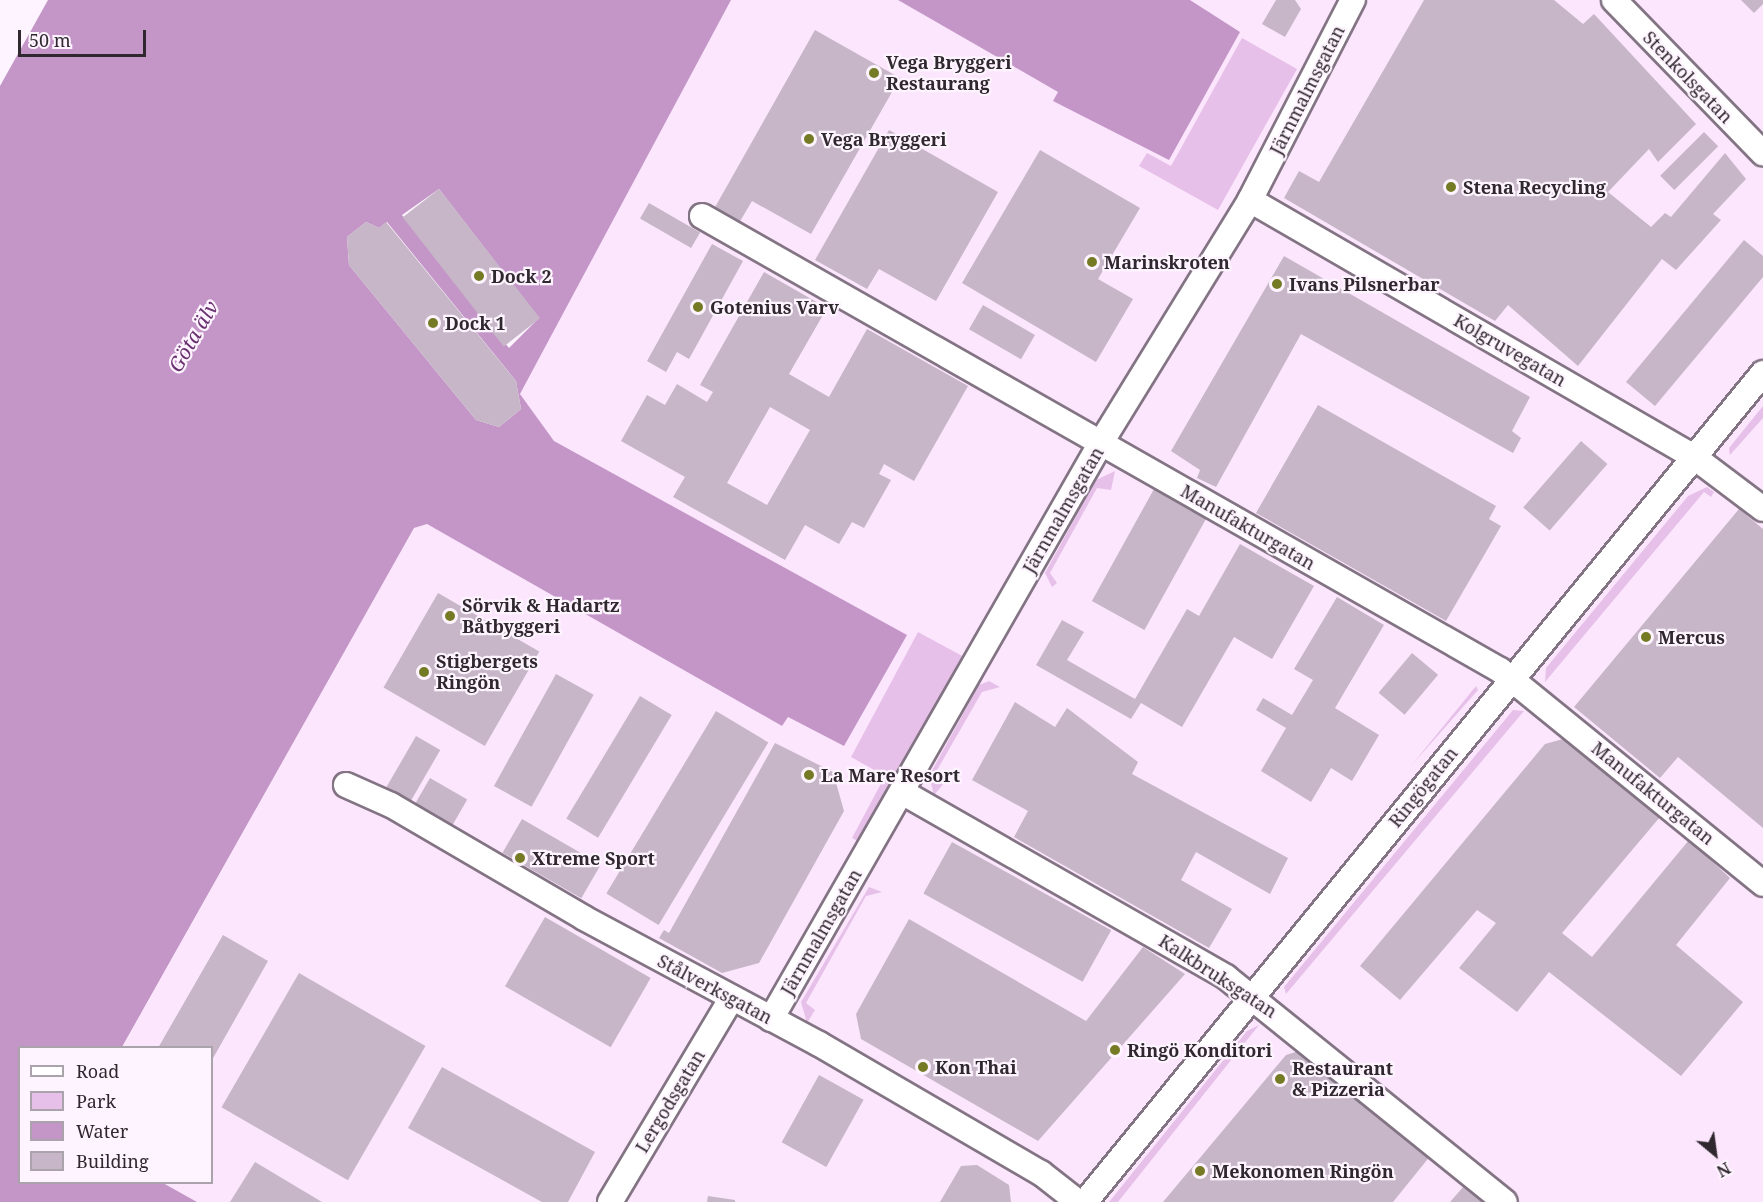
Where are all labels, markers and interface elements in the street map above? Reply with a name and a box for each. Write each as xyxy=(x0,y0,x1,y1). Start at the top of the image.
scale bar xyxy=(21,18,148,56)
street label: Järnmalmsgatan xyxy=(1265,22,1349,158)
street label: Stenkolsgatan xyxy=(1639,27,1737,127)
text: 50 m xyxy=(29,28,71,52)
place label: Vega Bryggeri Restaurang xyxy=(886,52,1011,94)
marker: Vega Bryggeri Restaurang xyxy=(867,66,881,80)
place label: Vega Bryggeri xyxy=(821,128,946,150)
marker: Vega Bryggeri xyxy=(802,132,816,146)
place label: Stena Recycling xyxy=(1463,176,1606,198)
marker: Stena Recycling xyxy=(1444,180,1458,194)
place label: Marinskroten xyxy=(1104,251,1230,273)
marker: Marinskroten xyxy=(1085,255,1099,269)
place label: Dock 2 xyxy=(491,265,552,287)
marker: Dock 2 xyxy=(472,269,486,283)
place label: Ivans Pilsnerbar xyxy=(1289,273,1440,295)
marker: Ivans Pilsnerbar xyxy=(1270,277,1284,291)
water label: Göta älv xyxy=(163,296,223,376)
place label: Gotenius Varv xyxy=(710,296,839,318)
marker: Gotenius Varv xyxy=(691,300,705,314)
street label: Kolgruvegatan xyxy=(1450,309,1570,391)
place label: Dock 1 xyxy=(445,312,506,334)
marker: Dock 1 xyxy=(426,316,440,330)
street label: Järnmalmsgatan xyxy=(1018,443,1108,577)
street label: Manufakturgatan xyxy=(1177,480,1319,574)
place label: Sörvik & Hadartz Båtbyggeri xyxy=(462,595,620,638)
marker: Sörvik & Hadartz Båtbyggeri xyxy=(443,609,457,623)
place label: Mercus xyxy=(1658,626,1725,648)
marker: Mercus xyxy=(1639,630,1653,644)
place label: Stigbergets Ringön xyxy=(436,651,538,694)
marker: Stigbergets Ringön xyxy=(417,665,431,679)
street label: Manufakturgatan xyxy=(1587,737,1719,849)
street label: Ringögatan xyxy=(1384,742,1462,832)
place label: La Mare Resort xyxy=(821,764,960,786)
marker: La Mare Resort xyxy=(802,768,816,782)
place label: Xtreme Sport xyxy=(532,847,655,869)
marker: Xtreme Sport xyxy=(513,851,527,865)
street label: Järnmalmsgatan xyxy=(776,865,866,999)
street label: Kalkbruksgatan xyxy=(1155,930,1281,1022)
street label: Stålverksgatan xyxy=(654,950,776,1028)
place label: Ringö Konditori xyxy=(1127,1039,1272,1061)
marker: Ringö Konditori xyxy=(1108,1043,1122,1057)
legend xyxy=(18,1046,213,1184)
street label: Lergodsgatan xyxy=(631,1046,709,1156)
place label: Kon Thai xyxy=(935,1056,1016,1078)
place label: Restaurant & Pizzeria xyxy=(1292,1058,1393,1100)
text: Road xyxy=(76,1059,119,1083)
marker: Kon Thai xyxy=(916,1060,930,1074)
marker: Restaurant & Pizzeria xyxy=(1273,1072,1287,1086)
text: Park xyxy=(76,1089,116,1113)
text: Water xyxy=(76,1119,128,1143)
north arrow xyxy=(1685,1124,1745,1184)
text: Building xyxy=(76,1149,149,1173)
text: N xyxy=(1713,1157,1735,1182)
place label: Mekonomen Ringön xyxy=(1212,1160,1394,1182)
marker: Mekonomen Ringön xyxy=(1193,1164,1207,1178)

